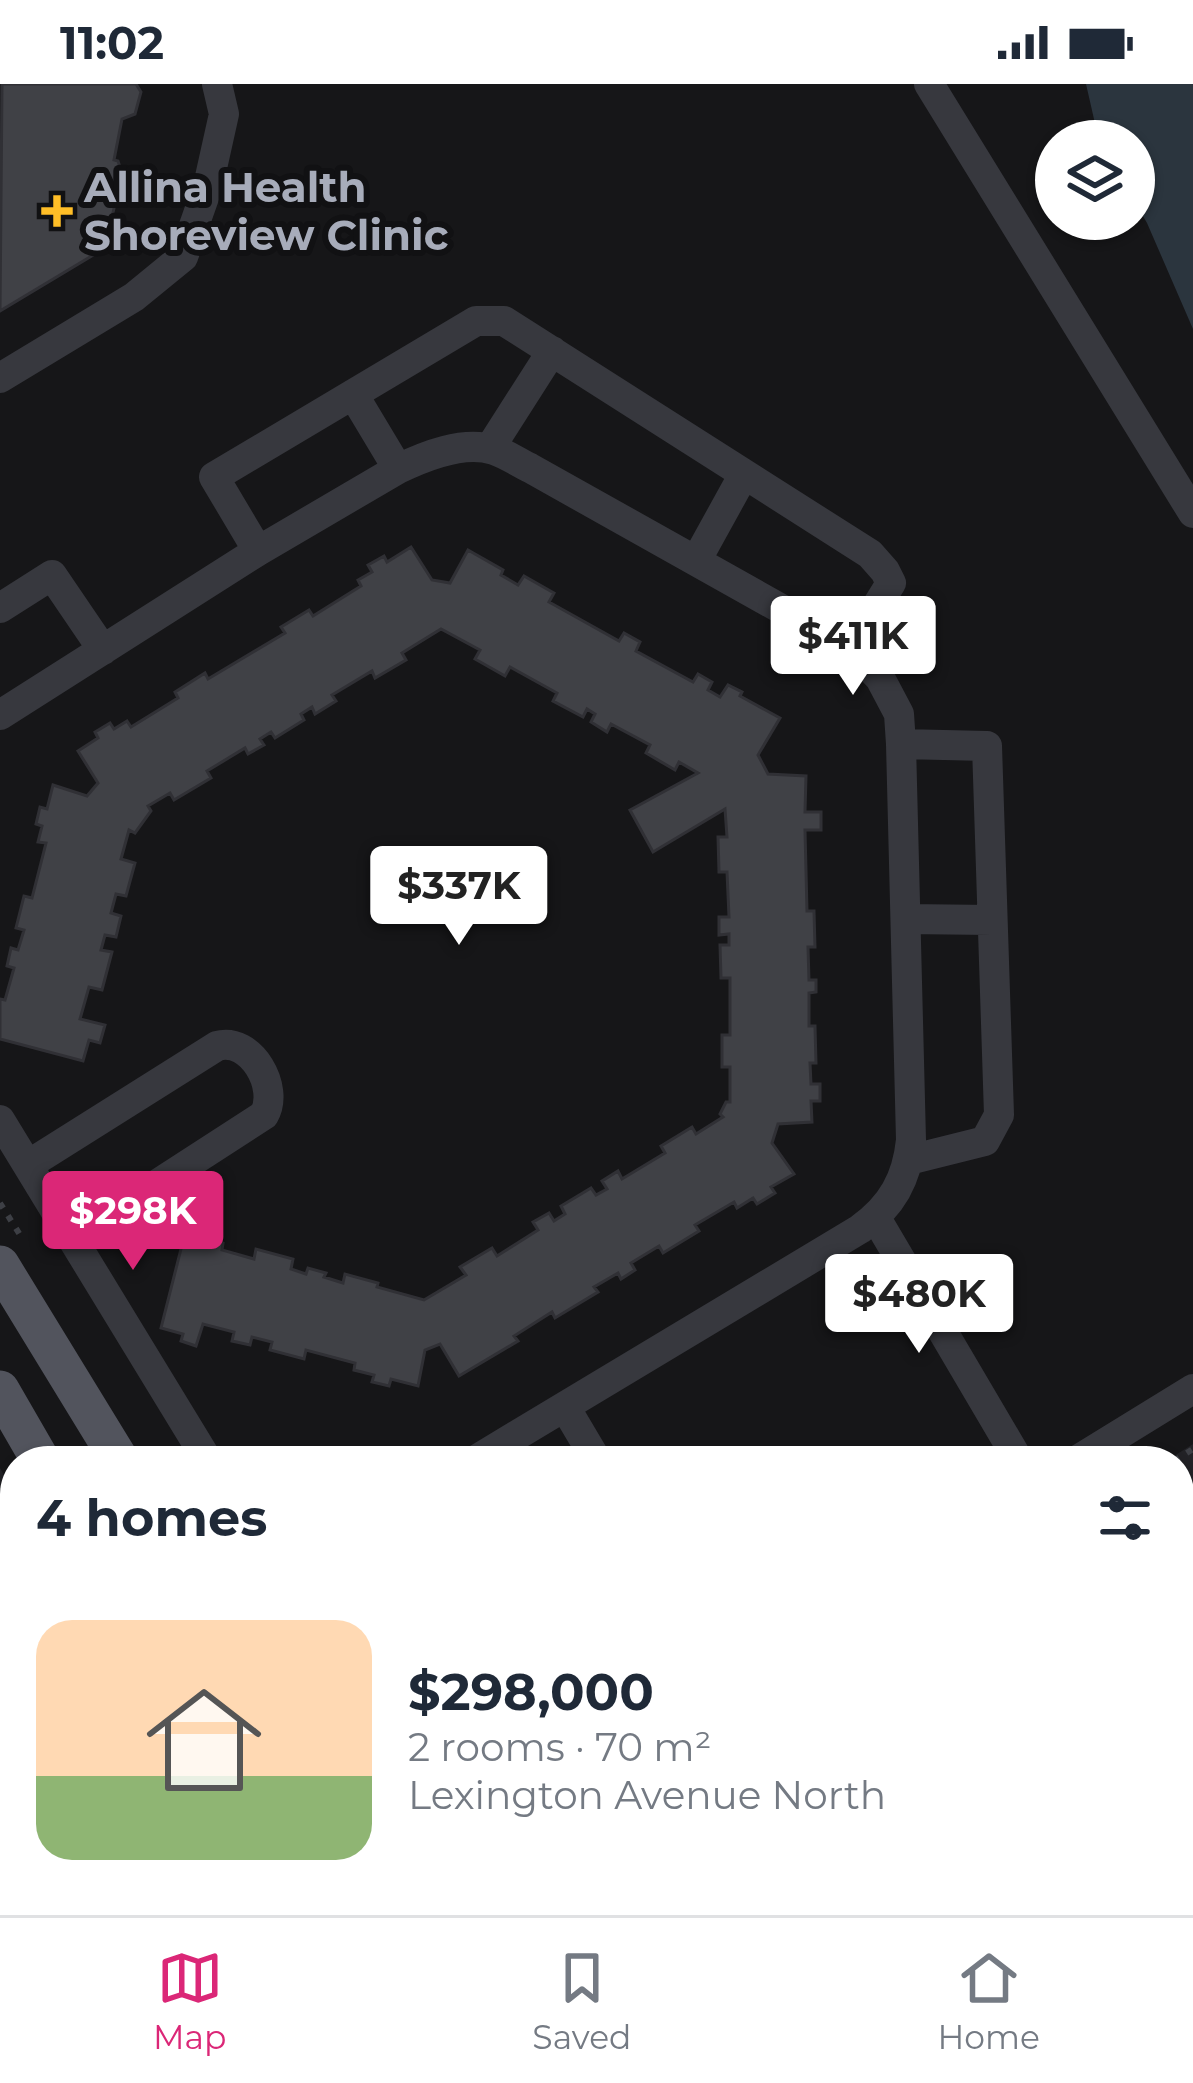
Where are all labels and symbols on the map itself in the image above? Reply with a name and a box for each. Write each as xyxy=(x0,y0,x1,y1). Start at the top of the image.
place label: Allina Health Shoreview Clinic xyxy=(83,161,449,261)
marker: Allina Health Shoreview Clinic xyxy=(41,195,73,227)
pin: $411K xyxy=(769,596,937,698)
pin: $337K xyxy=(375,846,543,948)
pin: $298K xyxy=(49,1171,217,1273)
pin: $480K xyxy=(835,1254,1003,1356)

